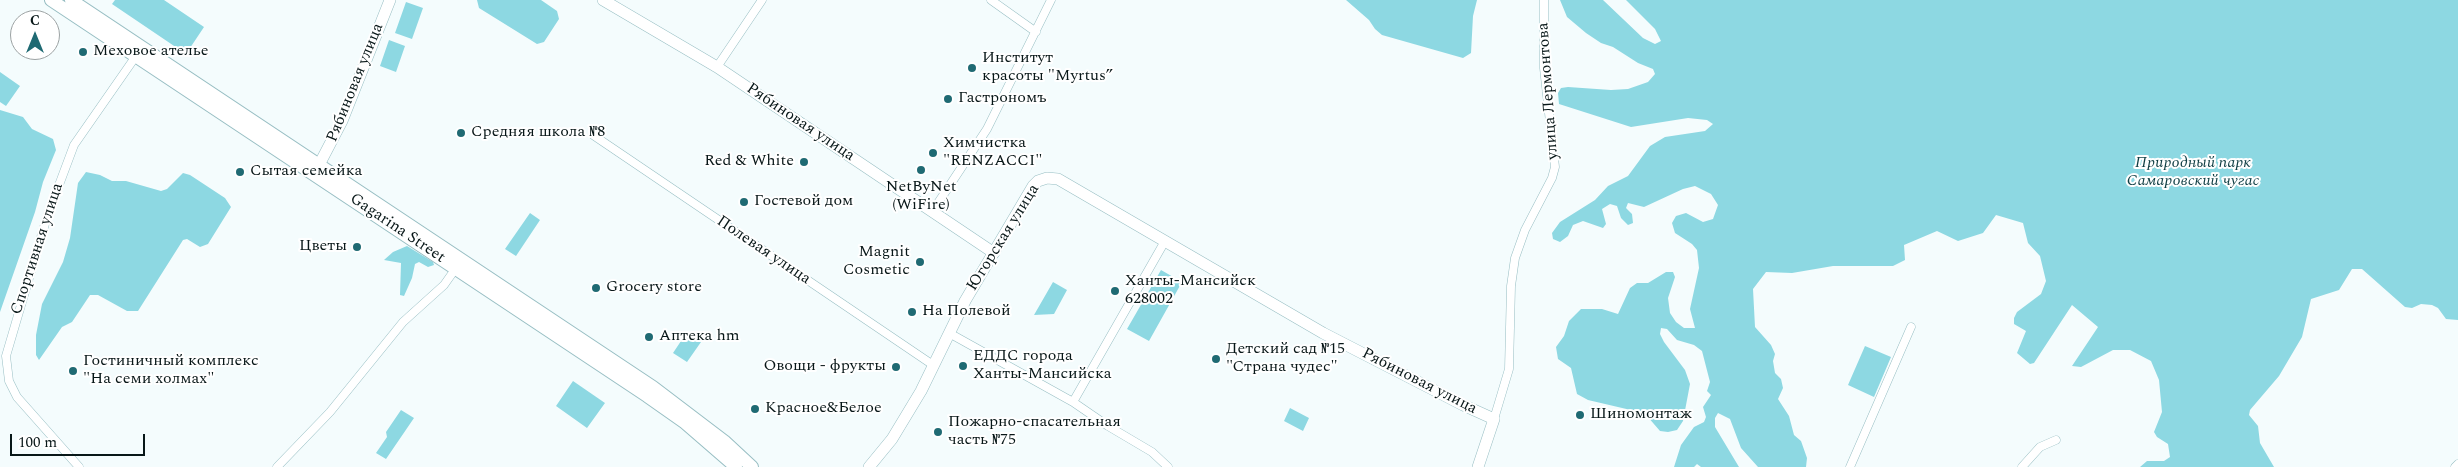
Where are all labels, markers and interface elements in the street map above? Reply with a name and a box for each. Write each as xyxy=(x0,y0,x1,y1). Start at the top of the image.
north arrow xyxy=(10,10,60,60)
text: С xyxy=(30,10,40,31)
street label: Рябиновая улица xyxy=(323,21,389,145)
street label: улица Лермонтова xyxy=(1535,22,1563,160)
place label: Меховое ателье xyxy=(93,42,209,62)
marker: Меховое ателье xyxy=(77,46,89,58)
place label: Институт красоты "Myrtus” xyxy=(982,49,1113,87)
marker: Институт красоты "Myrtus” xyxy=(966,62,978,74)
street label: Рябиновая улица xyxy=(742,80,858,166)
place label: Гастрономъ xyxy=(958,89,1047,109)
marker: Гастрономъ xyxy=(942,93,954,105)
place label: Средняя школа №8 xyxy=(471,123,605,143)
marker: Средняя школа №8 xyxy=(455,127,467,139)
place label: Химчистка "RENZACCI" xyxy=(943,134,1042,172)
marker: Химчистка "RENZACCI" xyxy=(927,147,939,159)
place label: Red & White xyxy=(704,152,794,172)
park label: Природный парк Самаровский чугас xyxy=(2127,154,2259,192)
marker: Red & White xyxy=(798,156,810,168)
place label: Сытая семейка xyxy=(250,162,362,182)
marker: NetByNet (WiFire) xyxy=(915,164,927,176)
marker: Сытая семейка xyxy=(234,166,246,178)
place label: NetByNet (WiFire) xyxy=(886,178,956,216)
street label: Спортивная улица xyxy=(8,181,68,317)
street label: Югорская улица xyxy=(964,181,1044,295)
street label: Gagarina Street xyxy=(346,190,448,268)
place label: Гостевой дом xyxy=(754,192,853,212)
marker: Гостевой дом xyxy=(738,196,750,208)
street label: Полевая улица xyxy=(712,212,814,290)
place label: Цветы xyxy=(299,237,347,257)
marker: Цветы xyxy=(351,241,363,253)
place label: Magnit Cosmetic xyxy=(843,243,910,281)
marker: Magnit Cosmetic xyxy=(914,256,926,268)
place label: Ханты-Мансийск 628002 xyxy=(1125,272,1256,310)
place label: Grocery store xyxy=(606,278,702,298)
marker: Grocery store xyxy=(590,282,602,294)
marker: Ханты-Мансийск 628002 xyxy=(1109,285,1121,297)
place label: На Полевой xyxy=(922,302,1011,322)
marker: На Полевой xyxy=(906,306,918,318)
place label: Аптека hm xyxy=(659,327,740,347)
marker: Аптека hm xyxy=(643,331,655,343)
place label: Детский сад №15 "Страна чудес" xyxy=(1226,340,1345,378)
street label: Рябиновая улица xyxy=(1358,345,1480,419)
place label: ЕДДС города Ханты-Мансийска xyxy=(973,347,1112,385)
place label: Гостиничный комплекс "На семи холмах" xyxy=(83,352,259,390)
marker: Детский сад №15 "Страна чудес" xyxy=(1210,353,1222,365)
place label: Овощи - фрукты xyxy=(763,357,886,377)
marker: ЕДДС города Ханты-Мансийска xyxy=(957,360,969,372)
marker: Овощи - фрукты xyxy=(890,361,902,373)
marker: Гостиничный комплекс "На семи холмах" xyxy=(67,365,79,377)
place label: Красное&Белое xyxy=(765,399,882,419)
marker: Красное&Белое xyxy=(749,403,761,415)
place label: Шиномонтаж xyxy=(1590,405,1692,425)
marker: Шиномонтаж xyxy=(1574,409,1586,421)
place label: Пожарно-спасательная часть №75 xyxy=(948,413,1121,451)
scale bar xyxy=(12,424,148,456)
marker: Пожарно-спасательная часть №75 xyxy=(932,426,944,438)
text: 100 m xyxy=(18,431,57,454)

